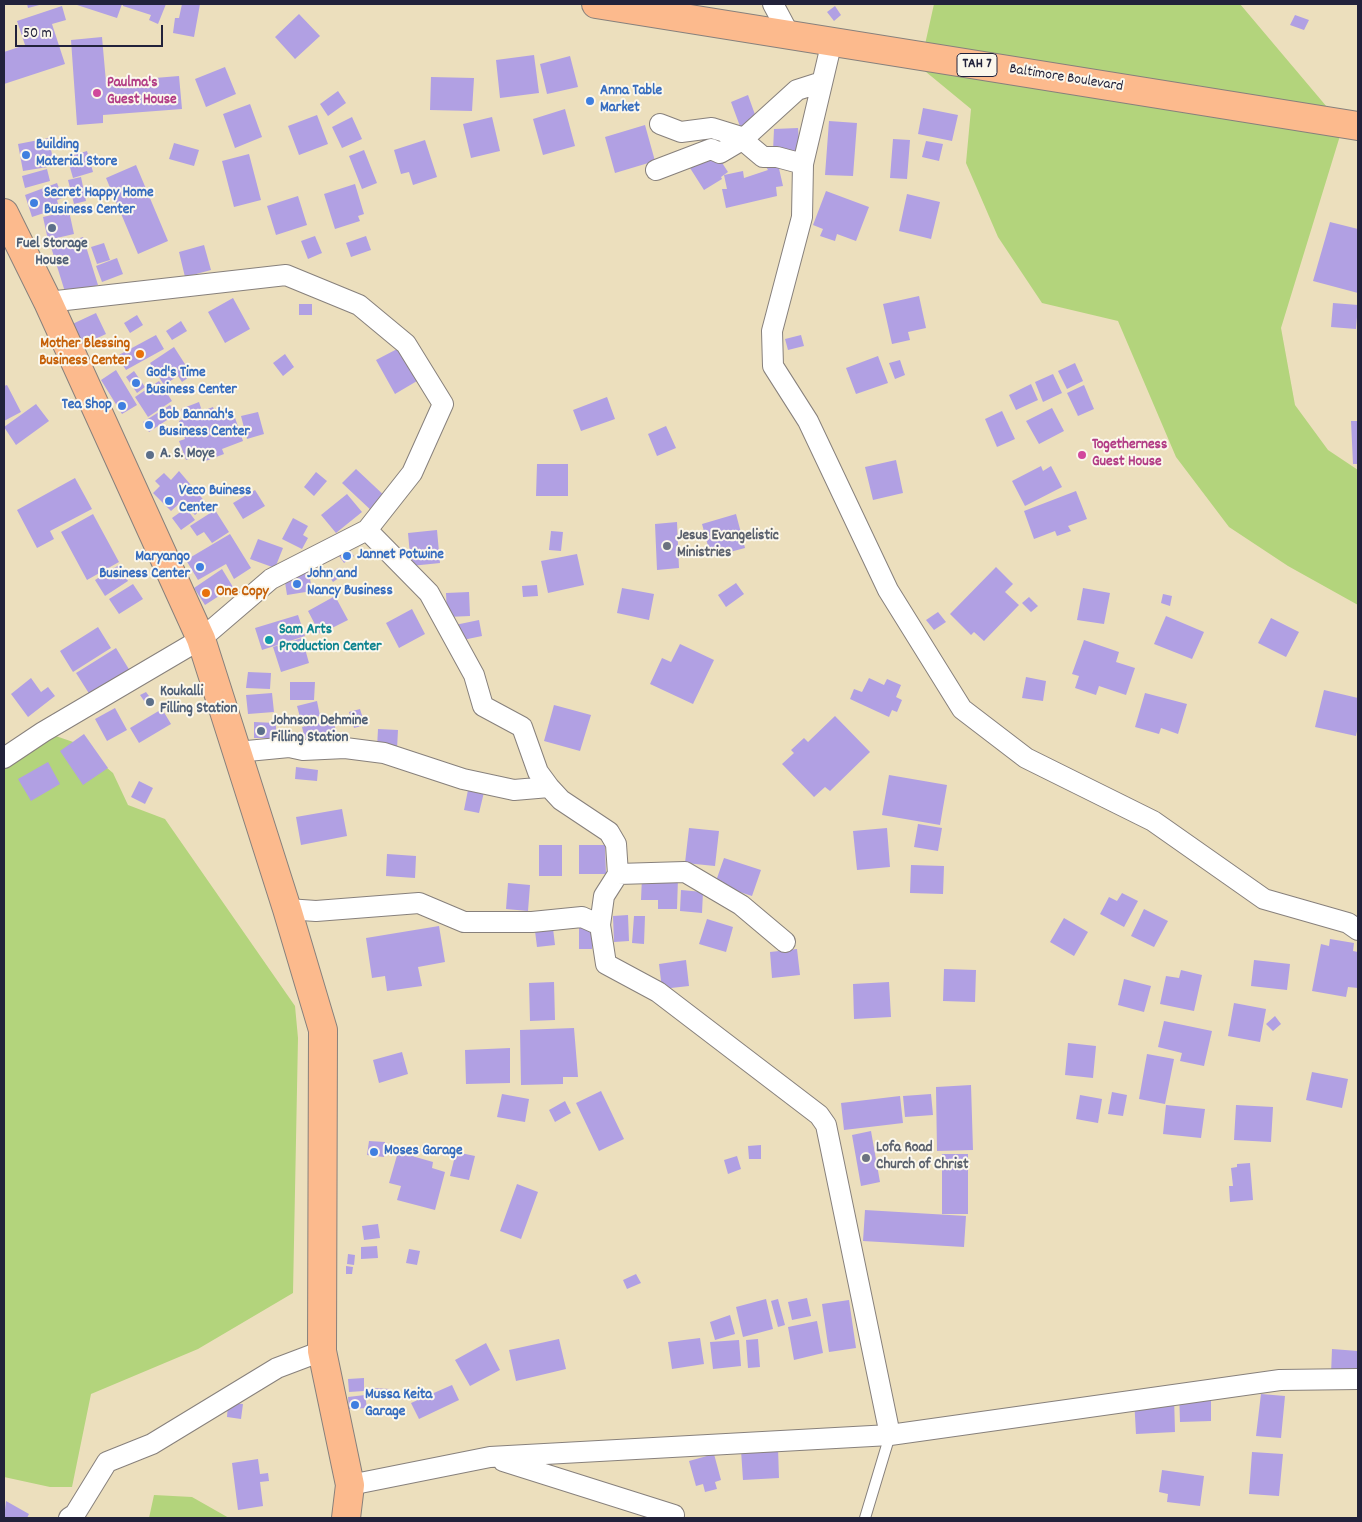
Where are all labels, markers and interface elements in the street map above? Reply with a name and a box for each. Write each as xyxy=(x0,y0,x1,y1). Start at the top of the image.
scale bar xyxy=(18,15,165,47)
text: 50 m xyxy=(23,23,52,45)
road number: TAH 7 xyxy=(957,54,997,76)
street label: Baltimore Boulevard xyxy=(1008,61,1124,97)
place label: Paulma's Guest House xyxy=(107,75,177,110)
place label: Anna Table Market xyxy=(600,83,662,118)
marker: Paulma's Guest House xyxy=(91,87,103,99)
marker: Anna Table Market xyxy=(584,95,596,107)
place label: Building Material Store xyxy=(36,137,117,172)
marker: Building Material Store xyxy=(20,149,32,161)
place label: Secret Happy Home Business Center xyxy=(44,185,154,220)
marker: Secret Happy Home Business Center xyxy=(28,197,40,209)
marker: Fuel Storage House xyxy=(46,222,58,234)
place label: Fuel Storage House xyxy=(16,236,88,271)
place label: Mother Blessing Business Center xyxy=(39,336,130,371)
marker: Mother Blessing Business Center xyxy=(134,348,146,360)
place label: God's Time Business Center xyxy=(146,365,237,400)
marker: God's Time Business Center xyxy=(130,377,142,389)
place label: Tea Shop xyxy=(62,397,112,415)
marker: Tea Shop xyxy=(116,400,128,412)
place label: Bob Bannah's Business Center xyxy=(159,407,250,442)
marker: Bob Bannah's Business Center xyxy=(143,419,155,431)
place label: Togetherness Guest House xyxy=(1092,437,1167,472)
place label: A. S. Moye xyxy=(160,446,215,464)
marker: A. S. Moye xyxy=(144,449,156,461)
marker: Togetherness Guest House xyxy=(1076,449,1088,461)
place label: Veco Buiness Center xyxy=(179,483,251,518)
marker: Veco Buiness Center xyxy=(163,495,175,507)
place label: Jesus Evangelistic Ministries xyxy=(677,528,779,563)
marker: Jesus Evangelistic Ministries xyxy=(661,540,673,552)
place label: Jannet Potwine xyxy=(357,547,444,565)
place label: Maryango Business Center xyxy=(99,549,190,584)
marker: Jannet Potwine xyxy=(341,550,353,562)
marker: Maryango Business Center xyxy=(194,561,206,573)
place label: John and Nancy Business xyxy=(307,566,393,601)
marker: John and Nancy Business xyxy=(291,578,303,590)
place label: One Copy xyxy=(216,584,269,602)
marker: One Copy xyxy=(200,587,212,599)
place label: Sam Arts Production Center xyxy=(279,622,382,657)
marker: Sam Arts Production Center xyxy=(263,634,275,646)
place label: Koukalli Filling Station xyxy=(160,684,237,719)
marker: Koukalli Filling Station xyxy=(144,696,156,708)
place label: Johnson Dehmine Filling Station xyxy=(271,713,368,748)
marker: Johnson Dehmine Filling Station xyxy=(255,725,267,737)
place label: Lofa Road Church of Christ xyxy=(876,1140,968,1175)
place label: Moses Garage xyxy=(384,1143,463,1161)
marker: Moses Garage xyxy=(368,1146,380,1158)
marker: Lofa Road Church of Christ xyxy=(860,1152,872,1164)
place label: Mussa Keita Garage xyxy=(365,1387,432,1422)
marker: Mussa Keita Garage xyxy=(349,1399,361,1411)

